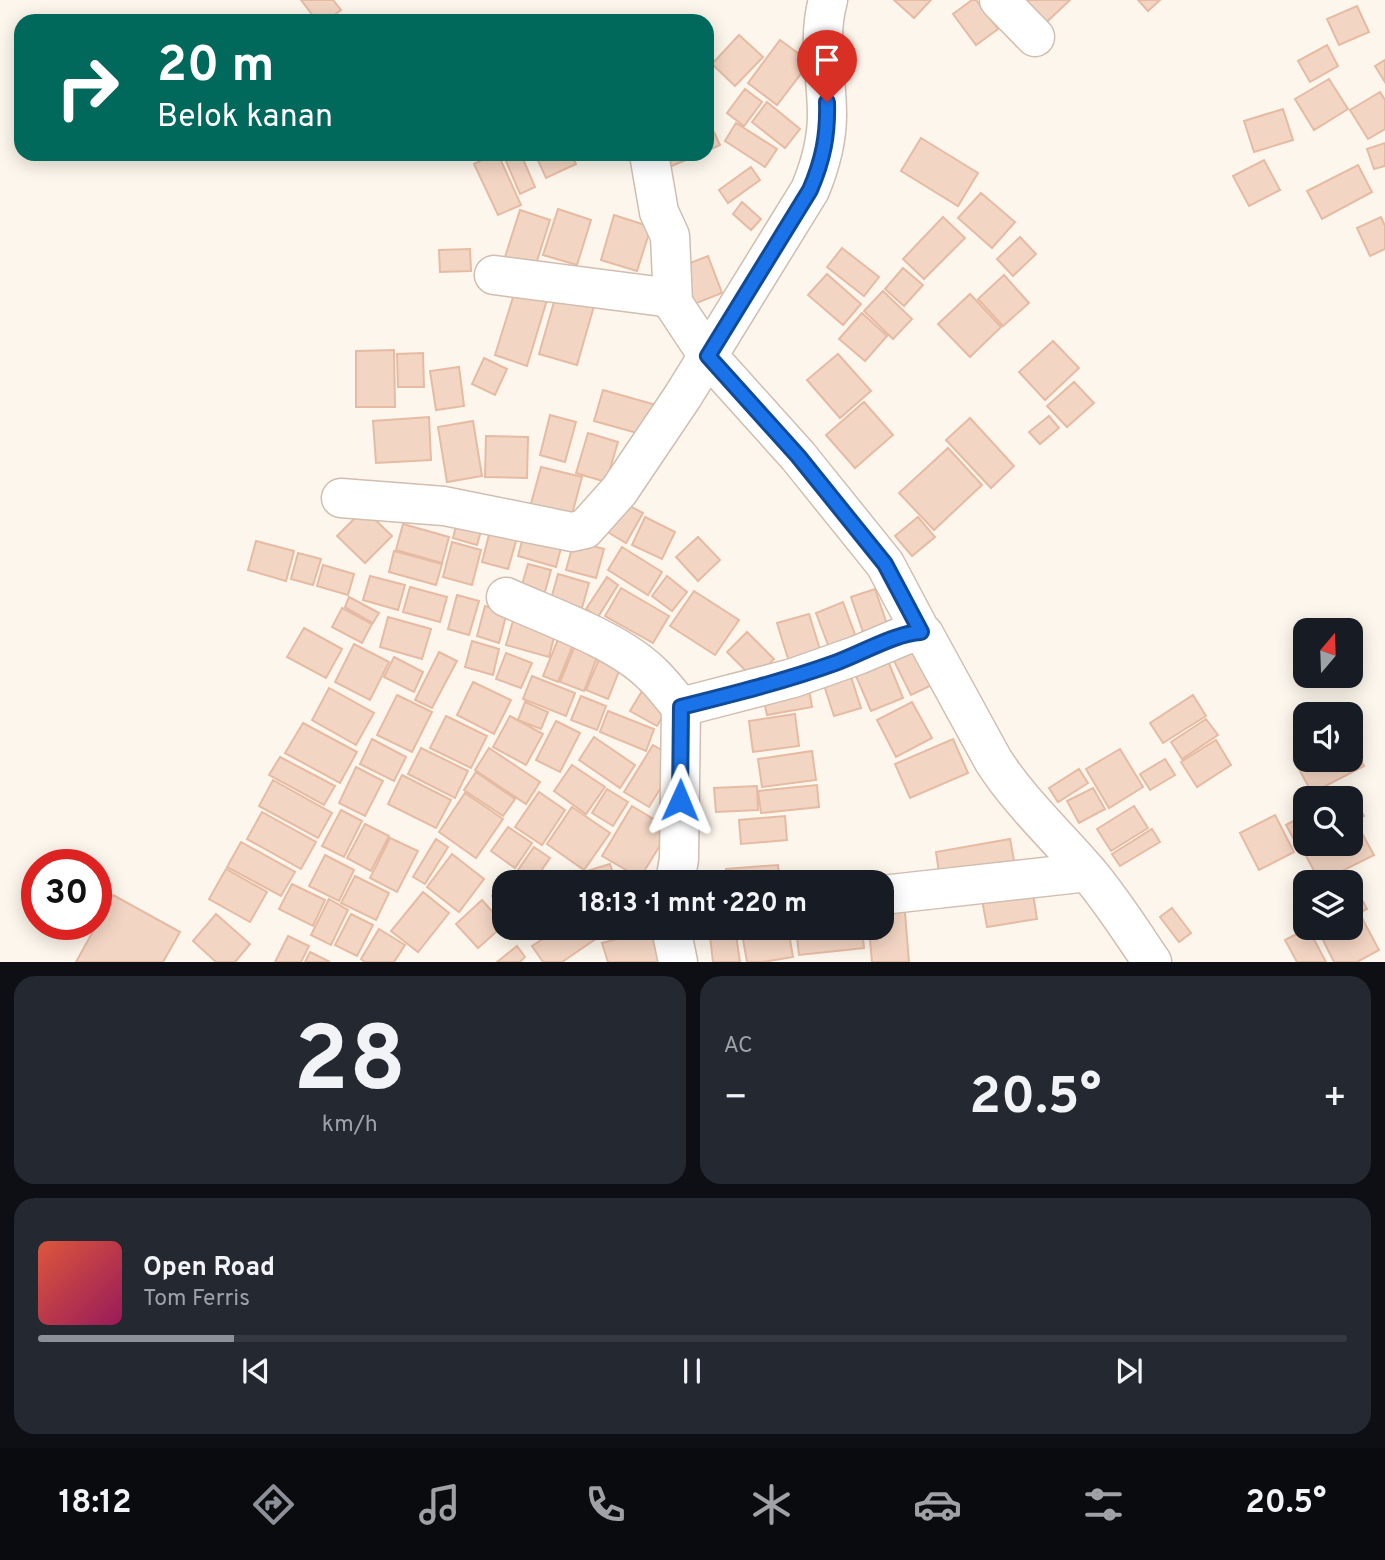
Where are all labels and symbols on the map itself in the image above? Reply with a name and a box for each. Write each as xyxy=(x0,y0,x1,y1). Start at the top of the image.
pin xyxy=(797,30,857,102)
north arrow xyxy=(1293,618,1363,688)
position arrow xyxy=(643,763,717,837)
speed limit sign: 30 xyxy=(21,849,112,940)

